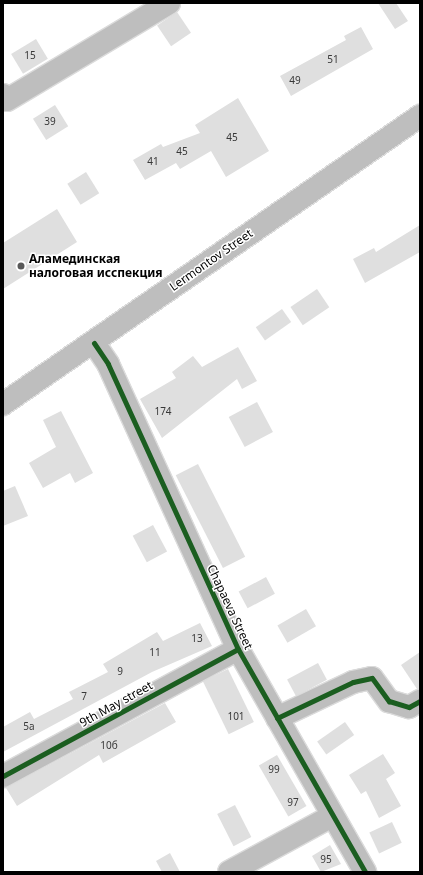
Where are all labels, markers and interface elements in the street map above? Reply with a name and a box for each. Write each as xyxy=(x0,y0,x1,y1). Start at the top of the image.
house number: 15 xyxy=(24,50,36,62)
house number: 51 xyxy=(327,54,339,66)
house number: 49 xyxy=(289,75,301,87)
house number: 39 xyxy=(44,116,56,128)
house number: 45 xyxy=(226,132,238,144)
house number: 45 xyxy=(176,146,188,158)
house number: 41 xyxy=(147,156,159,168)
street label: Lermontov Street xyxy=(167,226,255,294)
place label: Аламединская налоговая исспекция xyxy=(29,252,163,280)
marker: Аламединская налоговая исспекция xyxy=(16,261,26,271)
house number: 174 xyxy=(154,406,172,418)
street label: Chapaeva Street xyxy=(204,562,256,652)
house number: 13 xyxy=(191,633,203,645)
house number: 11 xyxy=(149,647,161,659)
house number: 9 xyxy=(117,666,123,678)
street label: 9th May street xyxy=(77,678,155,730)
house number: 7 xyxy=(81,691,87,703)
house number: 101 xyxy=(227,711,245,723)
house number: 5а xyxy=(23,721,35,733)
house number: 10б xyxy=(100,740,118,752)
house number: 99 xyxy=(268,764,280,776)
house number: 97 xyxy=(287,797,299,809)
house number: 95 xyxy=(320,854,332,866)

